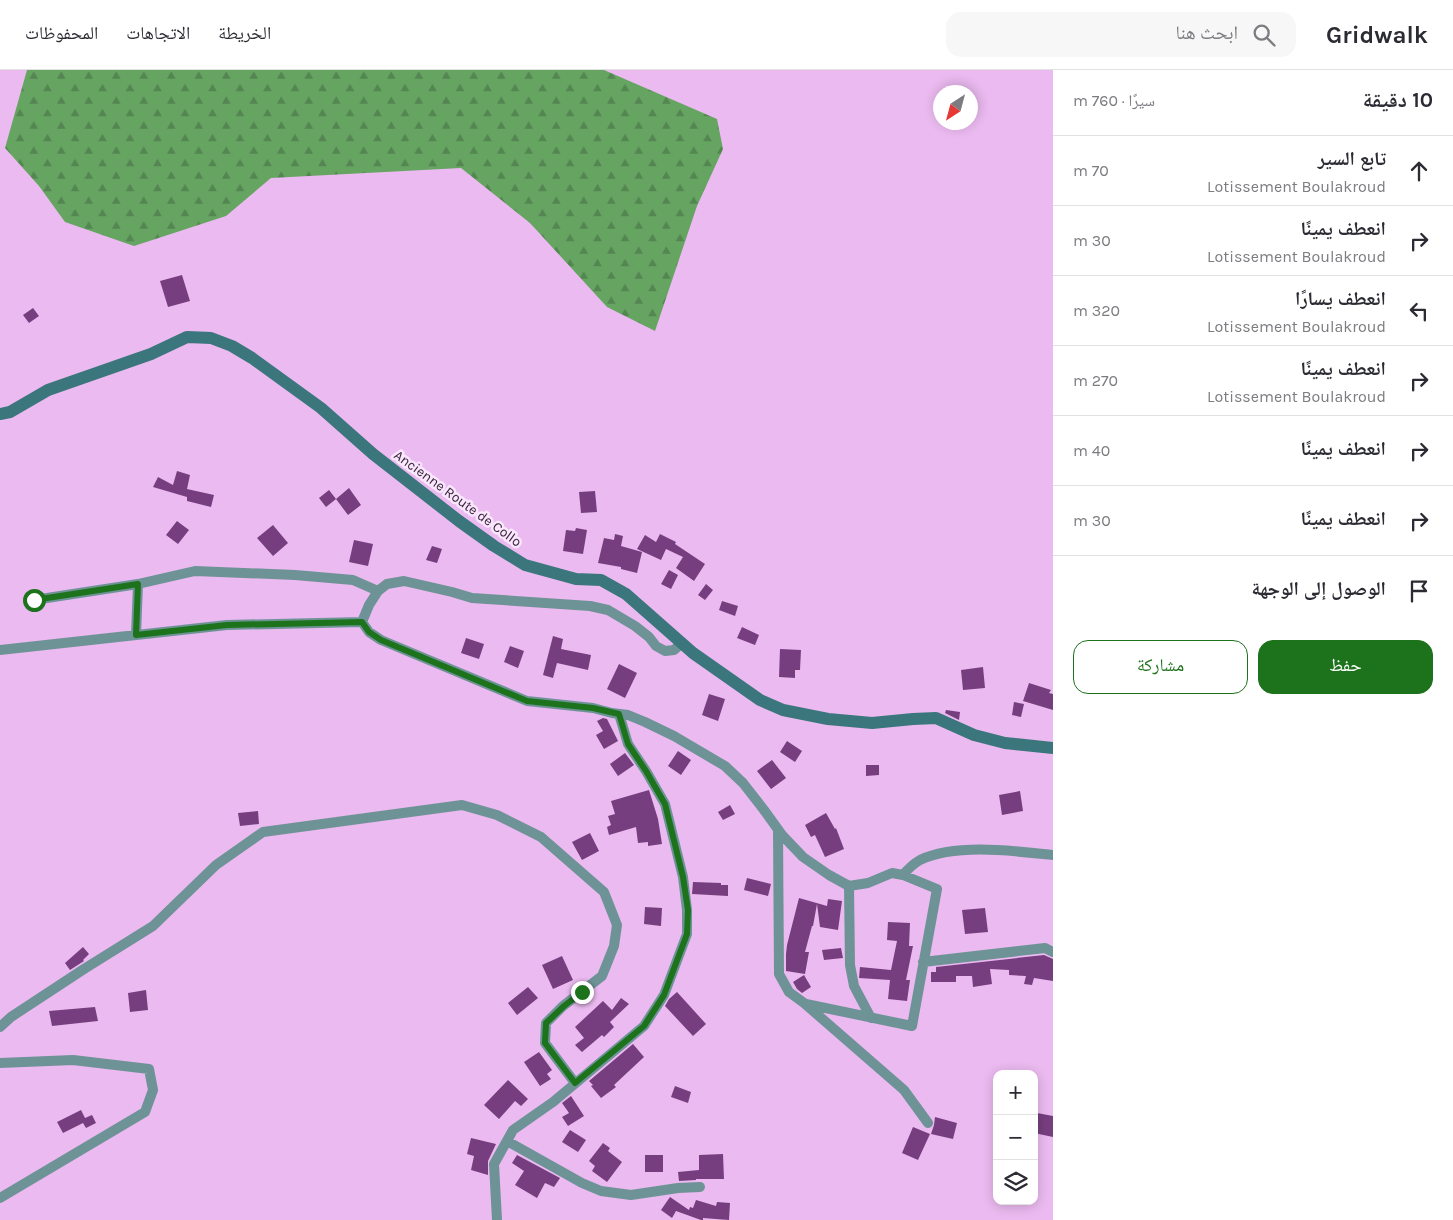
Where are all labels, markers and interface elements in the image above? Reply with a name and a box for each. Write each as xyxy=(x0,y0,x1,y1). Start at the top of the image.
search box xyxy=(946,12,1296,57)
icon: search xyxy=(1250,21,1278,49)
text: Gridwalk xyxy=(1326,21,1428,49)
text: المحفوظات xyxy=(25,22,98,44)
text: الاتجاهات xyxy=(126,22,190,44)
text: الخريطة xyxy=(218,22,271,44)
text: ابحث هنا xyxy=(1176,22,1238,44)
north arrow xyxy=(933,85,978,130)
text: 10 دقيقة xyxy=(1363,88,1433,112)
text: سيرًا · 760 m xyxy=(1073,91,1155,110)
text: تابع السير xyxy=(1318,148,1386,170)
icon: ahead xyxy=(1405,157,1433,185)
text: 70 m xyxy=(1073,161,1109,180)
text: Lotissement Boulakroud xyxy=(1207,177,1386,196)
text: انعطف يمينًا xyxy=(1301,218,1386,240)
icon: right xyxy=(1405,227,1433,255)
text: 30 m xyxy=(1073,231,1111,250)
text: Lotissement Boulakroud xyxy=(1207,247,1386,266)
text: انعطف يسارًا xyxy=(1295,288,1386,310)
icon: left xyxy=(1405,297,1433,325)
text: 320 m xyxy=(1073,301,1120,320)
text: Lotissement Boulakroud xyxy=(1207,317,1386,336)
text: انعطف يمينًا xyxy=(1301,358,1386,380)
icon: right xyxy=(1405,367,1433,395)
text: 270 m xyxy=(1073,371,1118,390)
text: Lotissement Boulakroud xyxy=(1207,387,1386,406)
icon: right xyxy=(1405,437,1433,465)
text: انعطف يمينًا xyxy=(1301,438,1386,460)
text: 40 m xyxy=(1073,441,1110,460)
street label: Ancienne Route de Collo xyxy=(391,446,525,550)
icon: right xyxy=(1405,507,1433,535)
text: انعطف يمينًا xyxy=(1301,508,1386,530)
text: 30 m xyxy=(1073,511,1111,530)
icon: arrive xyxy=(1405,577,1433,605)
text: الوصول إلى الوجهة xyxy=(1251,578,1386,600)
route start xyxy=(23,589,46,612)
button: مشاركة xyxy=(1073,640,1248,694)
button: حفظ xyxy=(1258,640,1433,694)
route end xyxy=(571,981,594,1004)
map controls xyxy=(993,1070,1038,1205)
button: + xyxy=(993,1070,1038,1115)
button: − xyxy=(993,1115,1038,1160)
button: layers xyxy=(993,1160,1038,1205)

